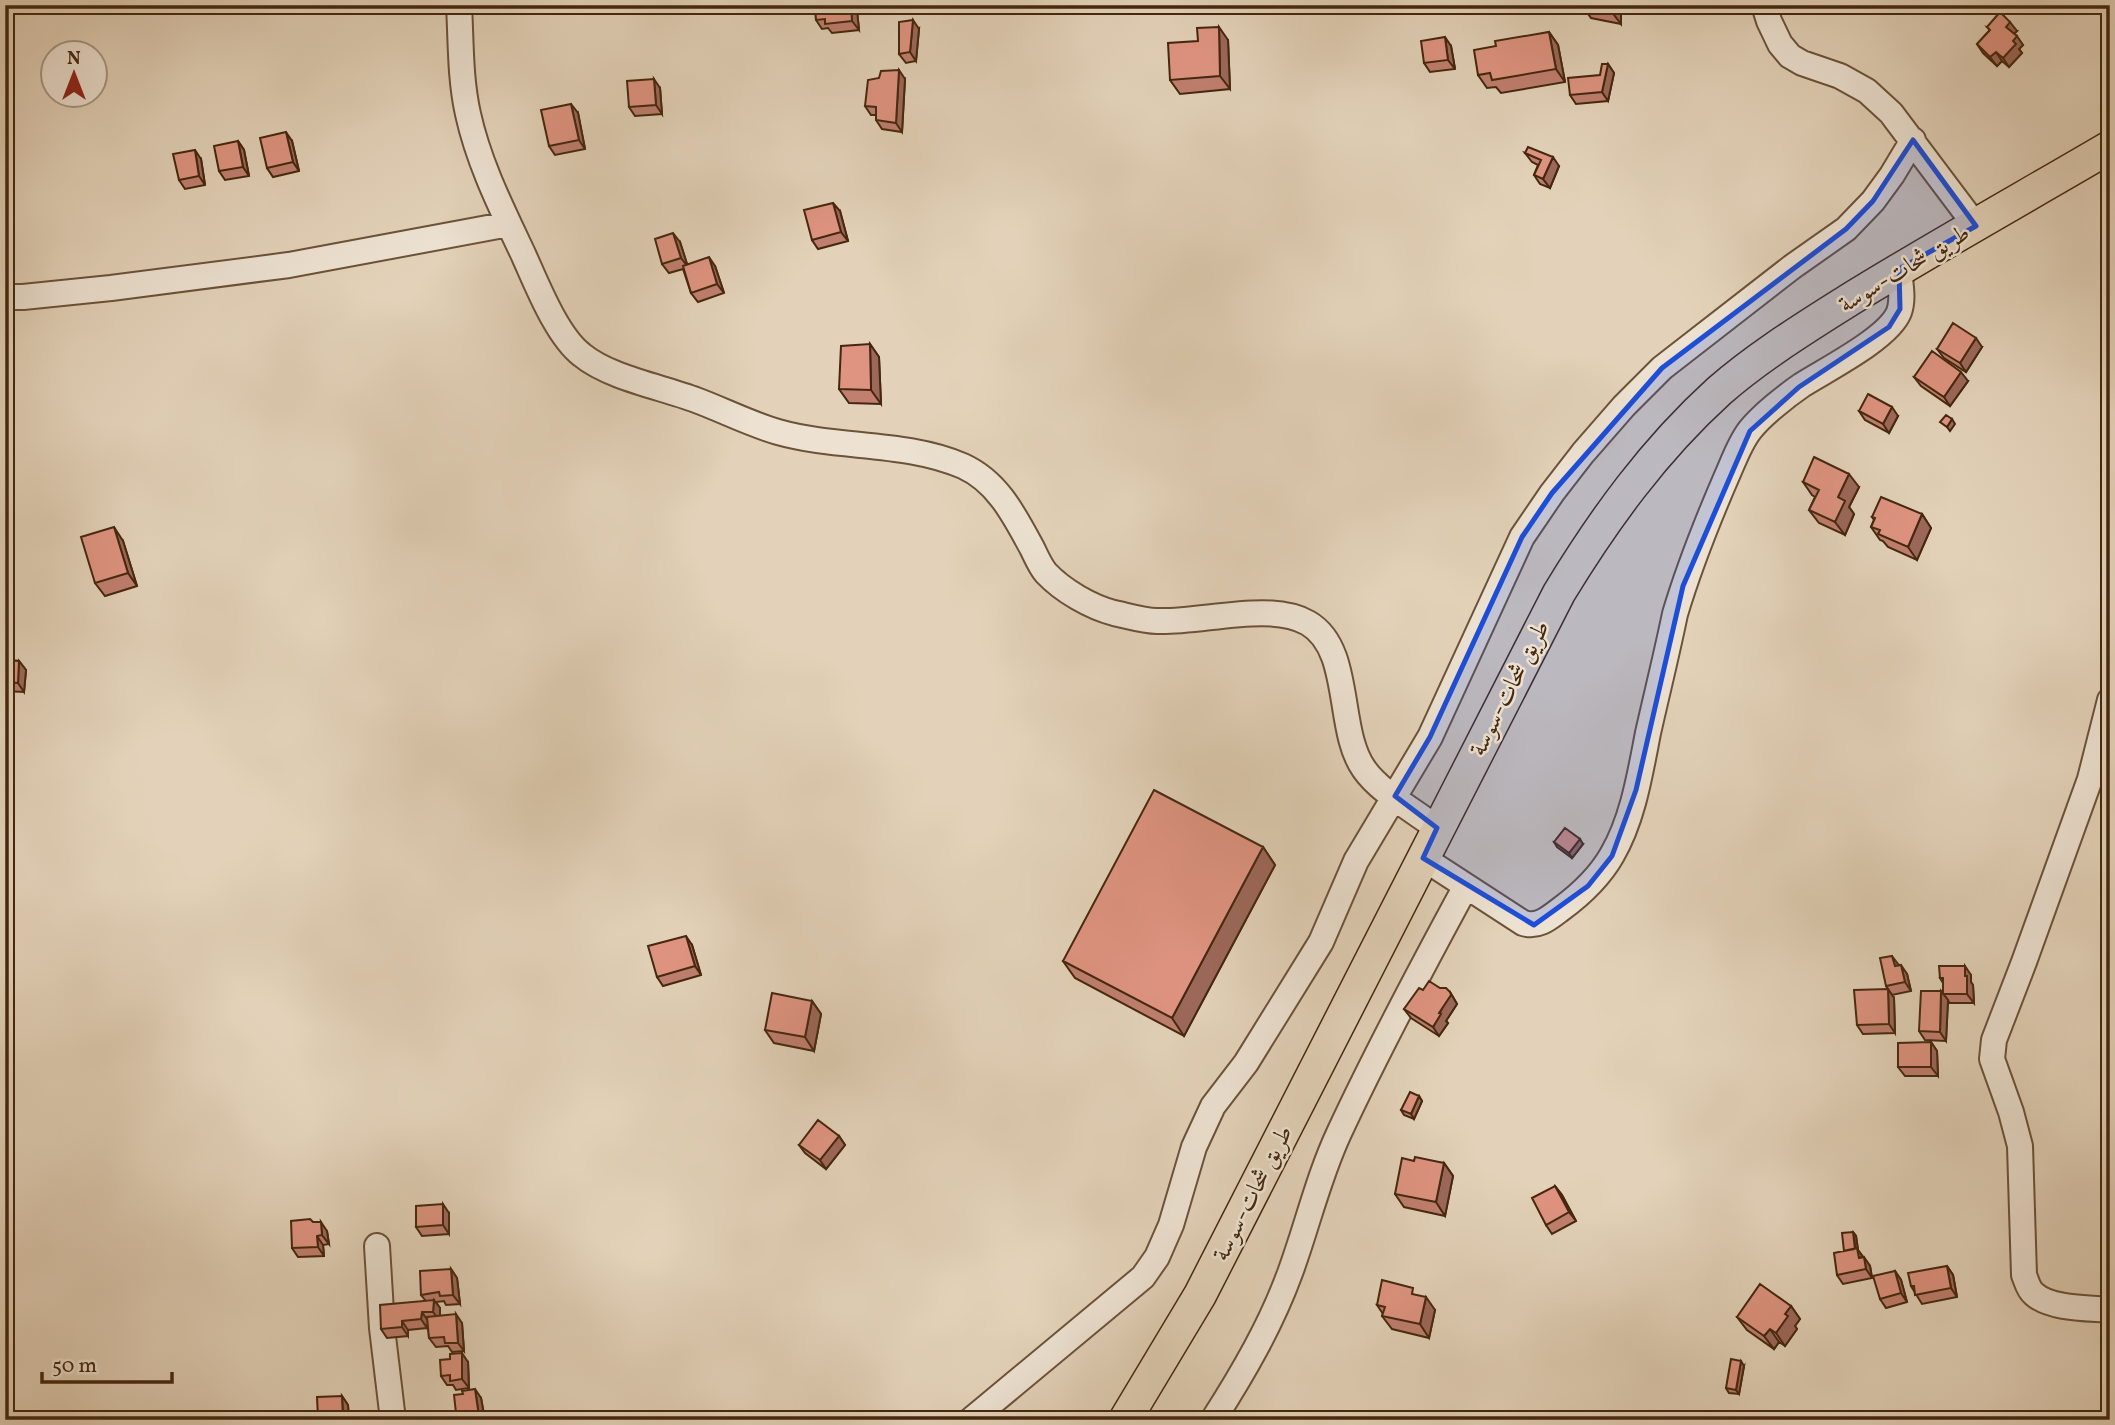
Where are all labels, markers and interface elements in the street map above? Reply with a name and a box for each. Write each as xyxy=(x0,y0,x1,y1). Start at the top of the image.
north arrow xyxy=(38,38,108,108)
text: N xyxy=(67,46,81,72)
street label: طريق شحات-سوسة xyxy=(1833,217,1977,322)
street label: طريق شحات-سوسة xyxy=(1462,615,1559,763)
street label: طريق شحات-سوسة xyxy=(1205,1120,1302,1268)
scale bar xyxy=(42,1341,172,1385)
text: 50 m xyxy=(52,1352,97,1381)

